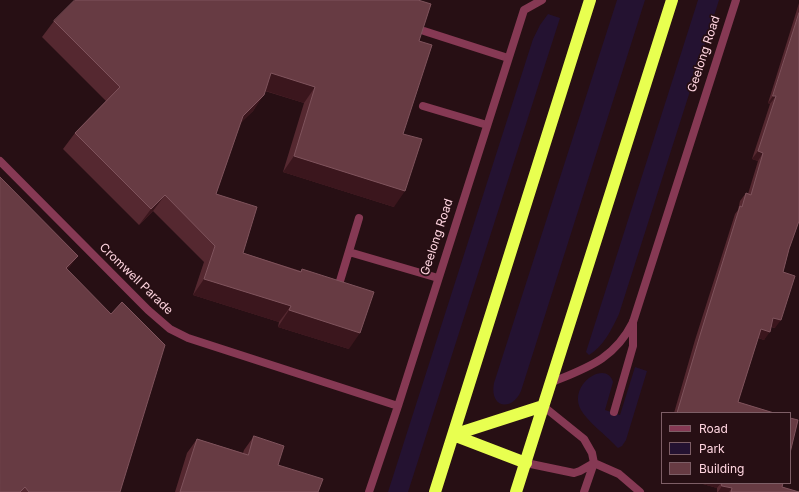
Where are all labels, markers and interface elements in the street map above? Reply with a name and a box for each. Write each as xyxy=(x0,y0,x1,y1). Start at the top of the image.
street label: Geelong Road xyxy=(685,14,723,94)
street label: Geelong Road xyxy=(418,197,456,277)
street label: Cromwell Parade xyxy=(96,240,176,318)
legend xyxy=(661,412,791,484)
text: Road xyxy=(699,421,728,436)
text: Park xyxy=(699,441,725,456)
text: Building xyxy=(699,461,744,476)

